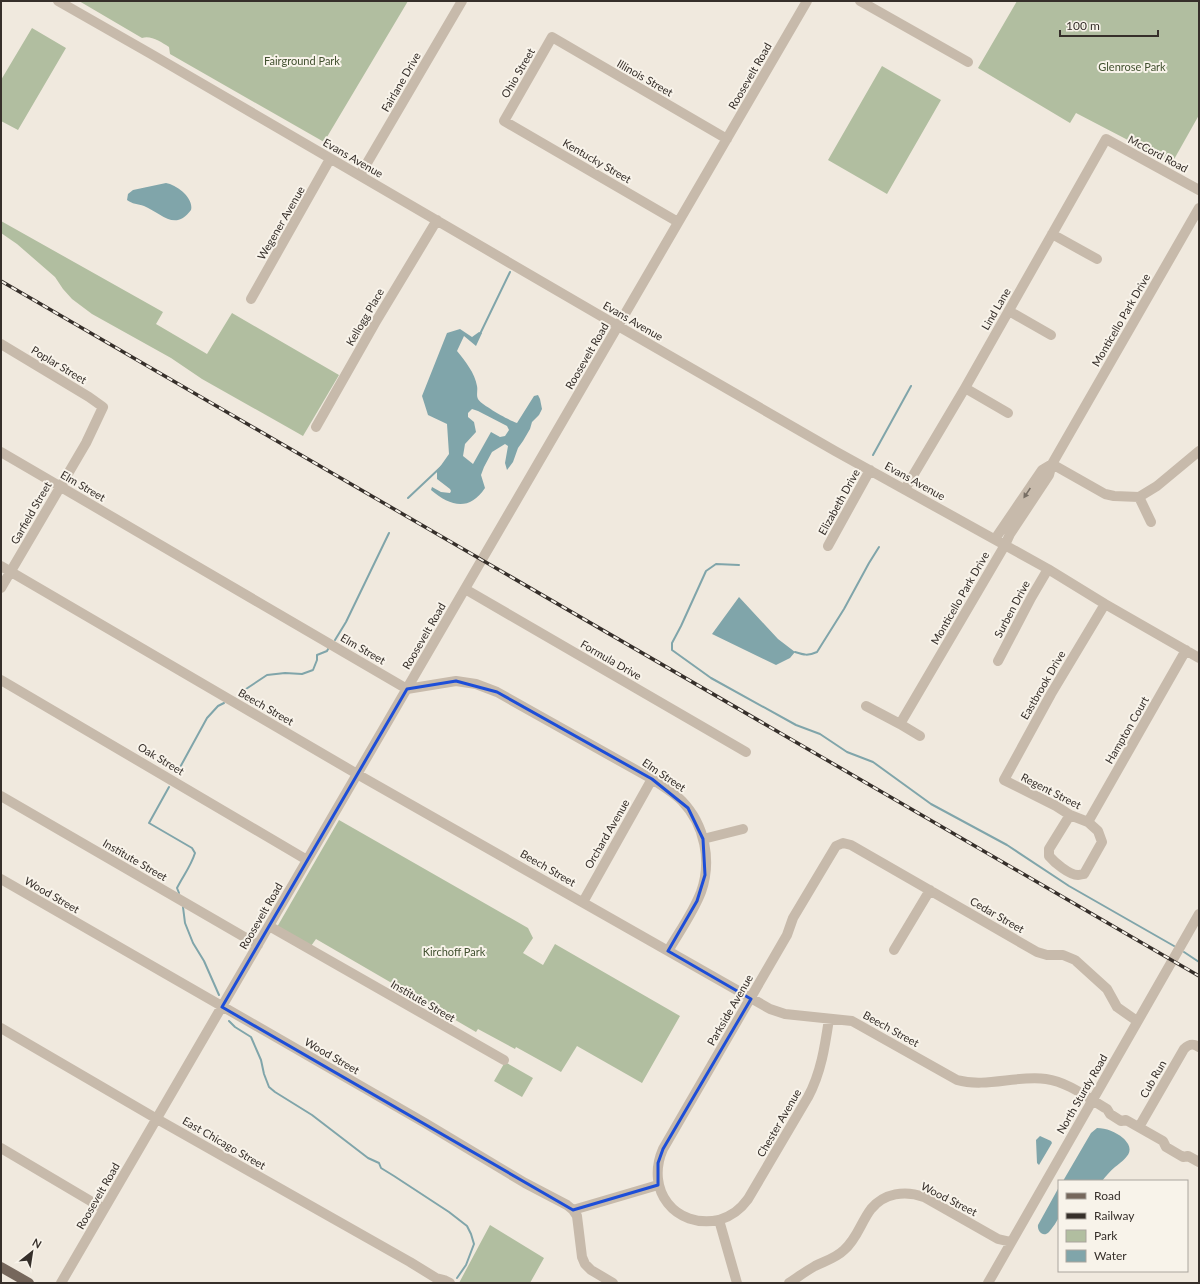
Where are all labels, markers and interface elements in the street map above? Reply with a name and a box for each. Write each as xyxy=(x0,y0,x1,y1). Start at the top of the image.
scale bar xyxy=(1060,12,1158,38)
text: 100 m xyxy=(1066,18,1100,33)
street label: Roosevelt Road xyxy=(725,40,774,111)
street label: Ohio Street xyxy=(498,45,537,100)
street label: Fairlane Drive xyxy=(378,49,423,114)
park label: Fairground Park xyxy=(264,54,340,67)
street label: Illinois Street xyxy=(615,56,676,99)
park label: Glenrose Park xyxy=(1098,60,1166,73)
street label: McCord Road xyxy=(1126,132,1190,175)
street label: Evans Avenue xyxy=(321,135,386,180)
street label: Kentucky Street xyxy=(561,136,634,185)
street label: Wegener Avenue xyxy=(254,184,307,262)
street label: Monticello Park Drive xyxy=(1089,271,1153,368)
street label: Lind Lane xyxy=(978,285,1013,332)
street label: Kellogg Place xyxy=(343,286,386,348)
street label: Evans Avenue xyxy=(601,298,666,343)
street label: Roosevelt Road xyxy=(562,320,611,391)
street label: Poplar Street xyxy=(29,343,89,386)
street label: Evans Avenue xyxy=(883,459,948,503)
street label: Elizabeth Drive xyxy=(815,467,862,537)
street label: Elm Street xyxy=(58,468,108,504)
street label: Garfield Street xyxy=(7,479,54,546)
one-way arrow xyxy=(1023,487,1030,499)
street label: Monticello Park Drive xyxy=(928,549,992,646)
street label: Surben Drive xyxy=(991,578,1032,640)
street label: Roosevelt Road xyxy=(399,600,448,671)
street label: Elm Street xyxy=(338,631,388,667)
street label: Formula Drive xyxy=(578,637,644,682)
street label: Eastbrook Drive xyxy=(1018,648,1068,722)
street label: Beech Street xyxy=(236,685,296,728)
street label: Hampton Court xyxy=(1102,694,1151,766)
street label: Oak Street xyxy=(136,740,187,777)
street label: Elm Street xyxy=(640,755,689,794)
street label: Regent Street xyxy=(1019,770,1083,811)
street label: Orchard Avenue xyxy=(581,797,632,871)
street label: Institute Street xyxy=(101,836,170,883)
street label: Beech Street xyxy=(518,846,578,889)
street label: Wood Street xyxy=(23,874,82,916)
street label: Roosevelt Road xyxy=(236,880,285,951)
street label: Cedar Street xyxy=(968,894,1027,935)
park label: Kirchoff Park xyxy=(423,945,486,958)
street label: Parkside Avenue xyxy=(704,972,755,1048)
street label: Institute Street xyxy=(389,977,458,1024)
street label: Beech Street xyxy=(861,1008,921,1049)
street label: Wood Street xyxy=(303,1035,362,1077)
street label: North Sturdy Road xyxy=(1054,1052,1110,1136)
street label: Cub Run xyxy=(1137,1058,1169,1100)
street label: Chester Avenue xyxy=(754,1086,803,1159)
street label: East Chicago Street xyxy=(180,1113,268,1172)
street label: Roosevelt Road xyxy=(73,1160,122,1231)
street label: Wood Street xyxy=(919,1179,979,1218)
legend xyxy=(1058,1180,1188,1272)
text: Road xyxy=(1094,1188,1121,1203)
text: Railway xyxy=(1094,1208,1135,1223)
text: Park xyxy=(1094,1228,1118,1243)
north arrow xyxy=(12,1232,52,1272)
text: N xyxy=(30,1235,44,1251)
text: Water xyxy=(1094,1248,1127,1263)

